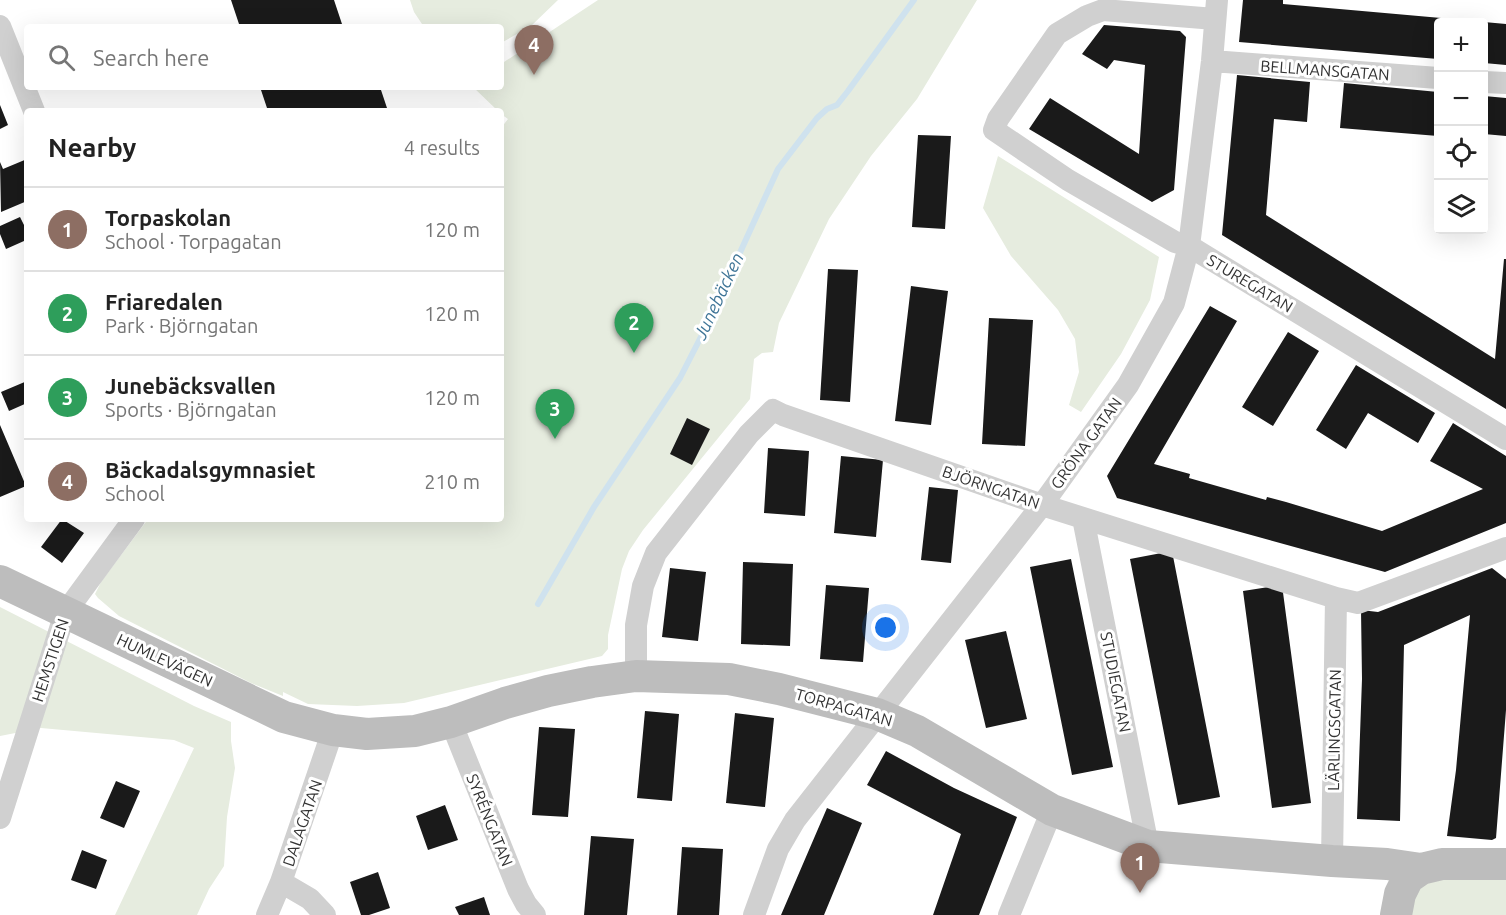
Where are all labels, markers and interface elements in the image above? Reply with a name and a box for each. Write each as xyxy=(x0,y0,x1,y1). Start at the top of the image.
map controls xyxy=(1434,18,1488,234)
button: + xyxy=(1434,18,1488,72)
search box xyxy=(24,24,504,90)
pin: 4 xyxy=(514,26,554,75)
icon: search xyxy=(45,41,78,74)
text: Search here xyxy=(93,45,209,70)
street label: BELLMANSGATAN xyxy=(1260,57,1390,83)
button: − xyxy=(1434,72,1488,126)
button: locate xyxy=(1434,126,1488,180)
text: Nearby xyxy=(48,133,136,162)
text: 4 results xyxy=(404,136,480,159)
button: layers xyxy=(1434,180,1488,234)
text: Torpaskolan xyxy=(105,205,231,230)
text: 1 xyxy=(62,218,73,241)
text: 120 m xyxy=(424,218,480,241)
text: School · Torpagatan xyxy=(105,230,282,253)
water label: Junebäcken xyxy=(689,249,747,343)
street label: STUREGATAN xyxy=(1204,250,1296,316)
text: Friaredalen xyxy=(105,289,223,314)
text: 2 xyxy=(62,302,73,325)
text: 120 m xyxy=(424,302,480,325)
pin: 2 xyxy=(614,304,654,353)
text: Park · Björngatan xyxy=(105,314,258,337)
text: Junebäcksvallen xyxy=(105,373,276,398)
text: 3 xyxy=(62,386,73,409)
text: 120 m xyxy=(424,386,480,409)
pin: 3 xyxy=(536,390,574,439)
street label: GRÖNA GATAN xyxy=(1047,394,1125,492)
text: Sports · Björngatan xyxy=(105,398,277,421)
text: Bäckadalsgymnasiet xyxy=(105,457,315,482)
street label: BJÖRNGATAN xyxy=(940,462,1042,512)
text: 4 xyxy=(62,470,73,493)
text: 210 m xyxy=(424,470,480,493)
text: School xyxy=(105,482,165,505)
your location xyxy=(871,613,900,642)
street label: HEMSTIGEN xyxy=(28,616,72,704)
street label: HUMLEVÄGEN xyxy=(114,630,216,690)
street label: STUDIEGATAN xyxy=(1097,630,1135,734)
street label: LÄRLINGSGATAN xyxy=(1324,669,1344,791)
street label: TORPAGATAN xyxy=(793,685,895,729)
street label: SYRÉNGATAN xyxy=(463,770,519,869)
street label: DALAGATAN xyxy=(279,777,325,869)
pin: 1 xyxy=(1120,844,1160,893)

